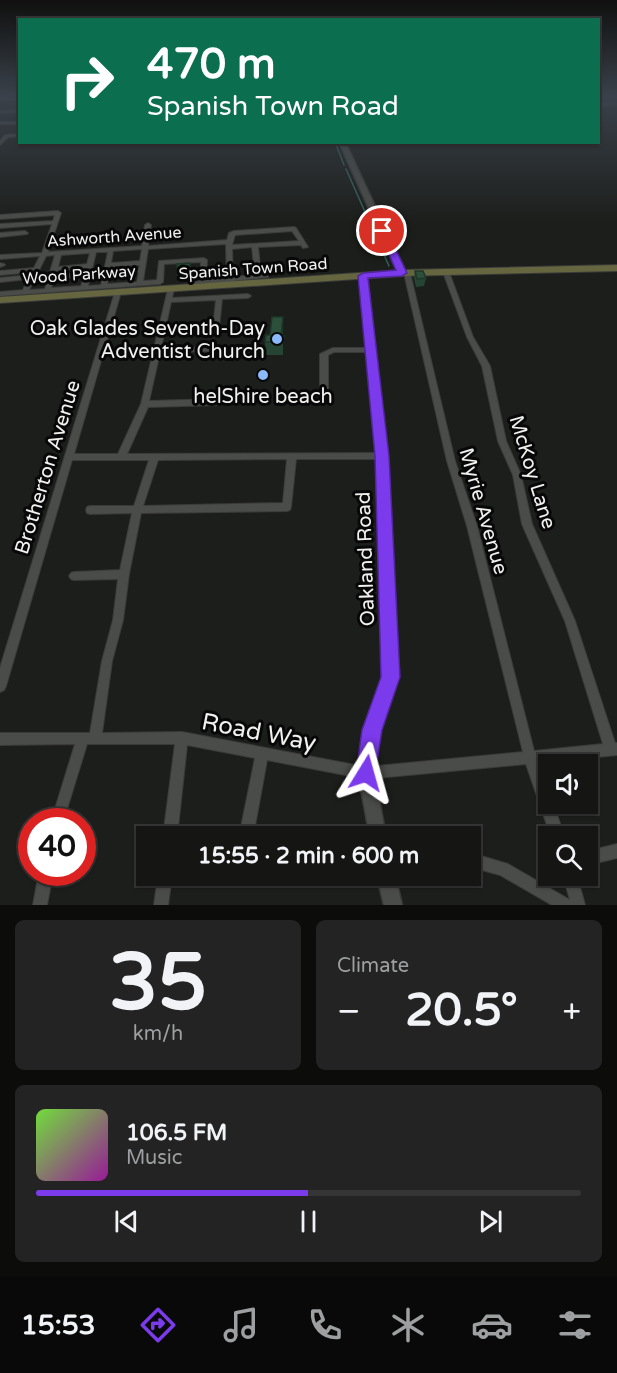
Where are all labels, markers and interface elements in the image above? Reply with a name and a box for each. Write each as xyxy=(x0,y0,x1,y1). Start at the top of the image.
text: 470 m xyxy=(147,39,276,90)
icon: right xyxy=(48,42,126,120)
text: Spanish Town Road xyxy=(147,90,399,123)
pin xyxy=(356,205,407,256)
icon: arrive xyxy=(365,214,398,247)
street label: Ashworth Avenue xyxy=(46,222,182,252)
street label: Spanish Town Road xyxy=(178,254,328,284)
street label: Wood Parkway xyxy=(22,261,137,289)
place label: Oak Glades Seventh-Day Adventist Church xyxy=(30,317,265,364)
marker: Oak Glades Seventh-Day Adventist Church xyxy=(270,332,284,346)
marker: helShire beach xyxy=(256,368,270,382)
street label: Brotherton Avenue xyxy=(10,377,86,557)
place label: helShire beach xyxy=(193,385,333,409)
street label: McKoy Lane xyxy=(503,413,561,532)
street label: Myrie Avenue xyxy=(454,445,513,577)
street label: Oakland Road xyxy=(352,491,380,627)
street label: Road Way xyxy=(199,707,319,758)
position arrow xyxy=(334,741,398,805)
map controls xyxy=(538,754,598,886)
button: sound xyxy=(538,754,598,814)
speed limit sign: 40 xyxy=(18,808,96,886)
button: search xyxy=(538,826,598,886)
text: 15:55 · 2 min · 600 m xyxy=(198,843,419,869)
text: 35 xyxy=(109,936,207,1030)
text: Climate xyxy=(337,954,409,978)
text: 20.5° xyxy=(405,984,518,1038)
text: − xyxy=(337,992,361,1031)
text: + xyxy=(562,992,581,1031)
text: km/h xyxy=(133,1022,183,1046)
text: 106.5 FM xyxy=(126,1120,227,1146)
text: Music xyxy=(126,1146,182,1170)
icon: previous xyxy=(110,1205,143,1238)
icon: pause xyxy=(292,1205,325,1238)
icon: next xyxy=(474,1205,507,1238)
icon: directions xyxy=(137,1304,179,1346)
icon: music xyxy=(220,1304,262,1346)
icon: phone xyxy=(304,1304,346,1346)
icon: climate xyxy=(387,1304,429,1346)
icon: car xyxy=(471,1304,513,1346)
icon: filters xyxy=(554,1304,596,1346)
text: 15:53 xyxy=(21,1309,96,1342)

